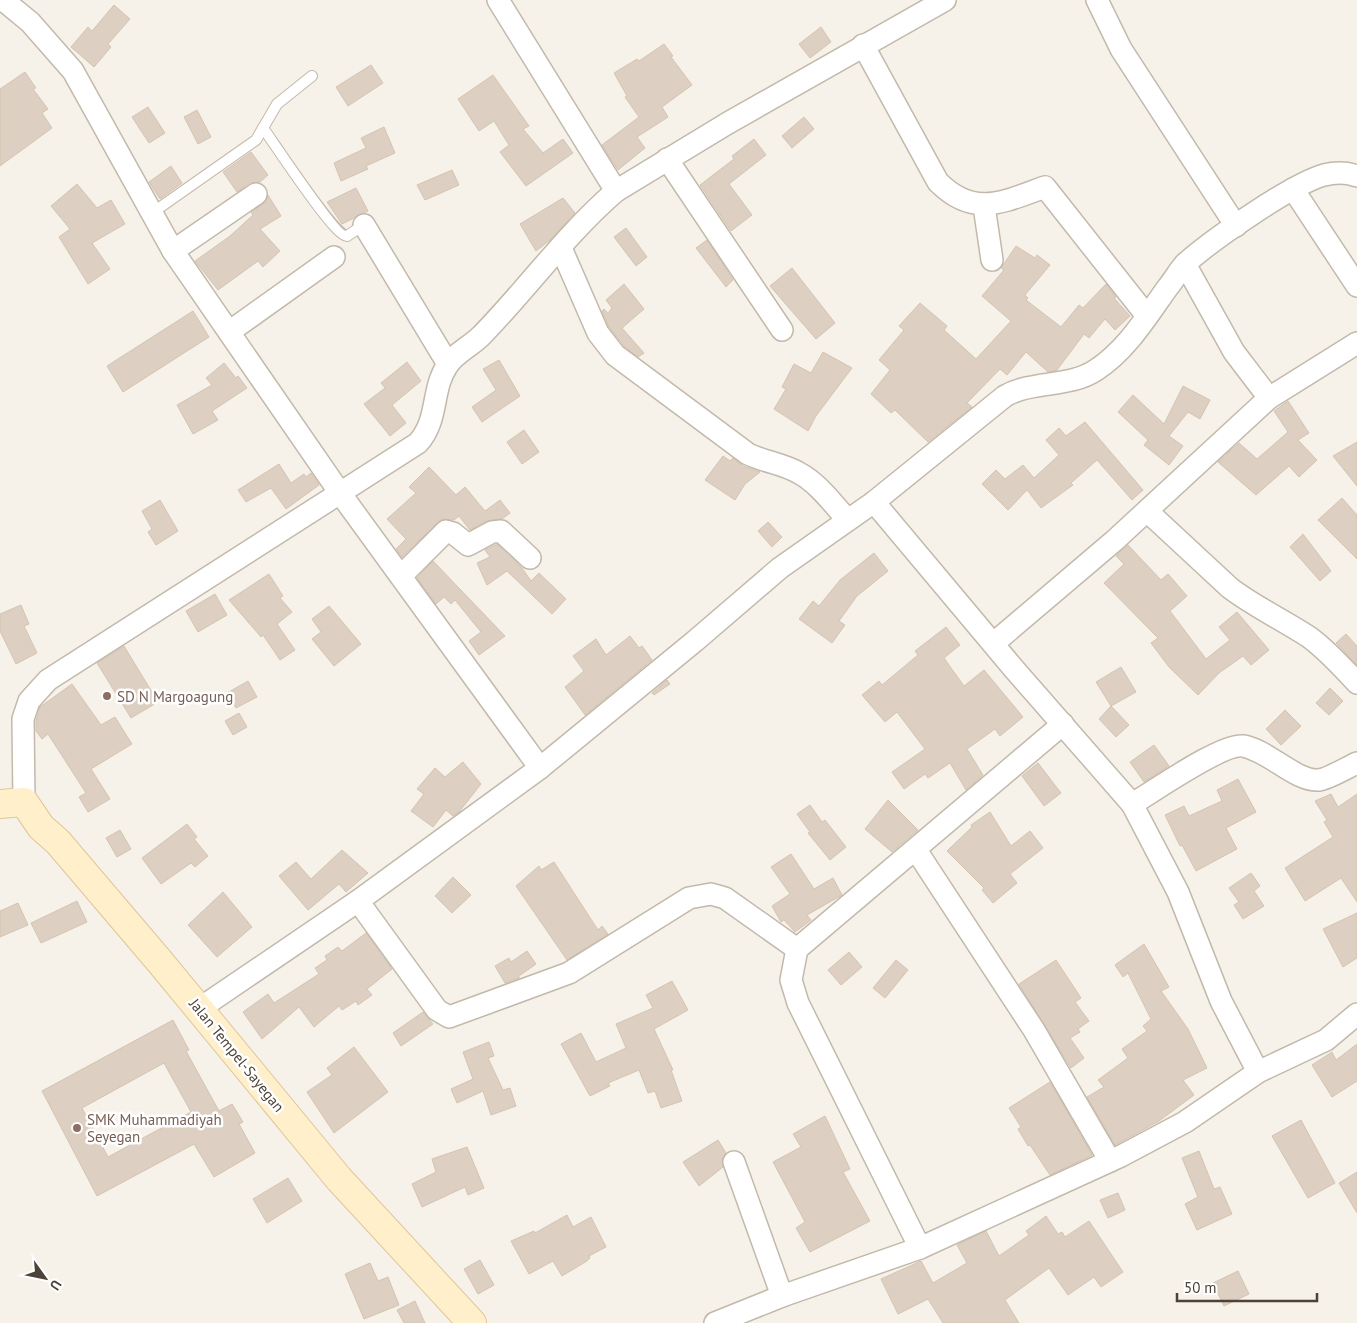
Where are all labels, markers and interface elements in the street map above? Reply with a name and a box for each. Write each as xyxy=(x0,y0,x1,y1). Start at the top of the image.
place label: SD N Margoagung xyxy=(117,687,233,706)
marker: SD N Margoagung xyxy=(101,690,113,702)
street label: Jalan Tempel-Sayegan xyxy=(185,994,289,1116)
place label: SMK Muhammadiyah Seyegan xyxy=(87,1110,222,1146)
marker: SMK Muhammadiyah Seyegan xyxy=(71,1122,83,1134)
north arrow xyxy=(20,1253,70,1303)
scale bar xyxy=(1177,1270,1317,1302)
text: U xyxy=(46,1276,66,1294)
text: 50 m xyxy=(1184,1278,1217,1297)

